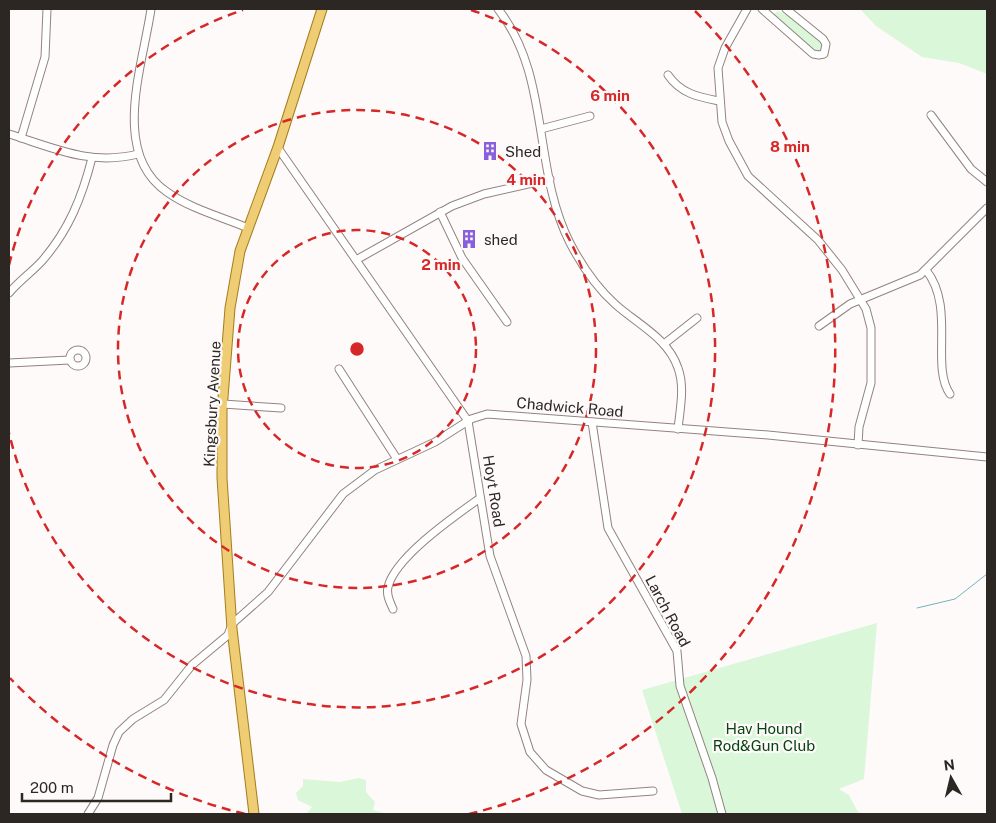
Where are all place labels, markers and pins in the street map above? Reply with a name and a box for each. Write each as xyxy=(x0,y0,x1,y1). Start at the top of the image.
building icon: Shed xyxy=(479,140,501,162)
place label: Shed xyxy=(505,143,541,160)
building icon: shed xyxy=(458,228,480,250)
place label: shed xyxy=(484,231,518,248)
centre of rings xyxy=(348,340,366,358)

